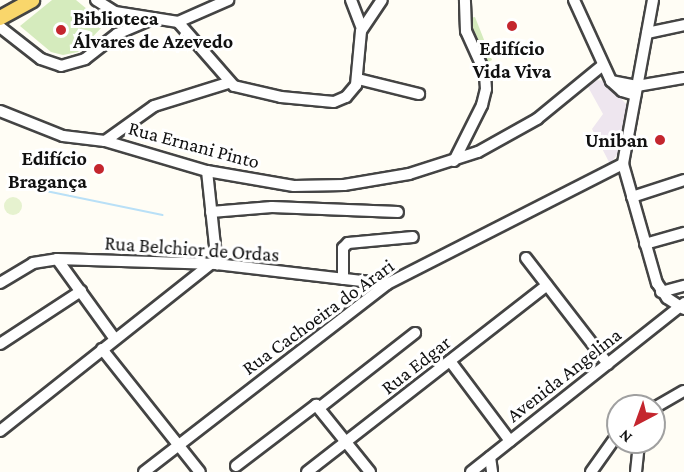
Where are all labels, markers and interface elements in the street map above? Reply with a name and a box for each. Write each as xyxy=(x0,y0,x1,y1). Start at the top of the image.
place label: Biblioteca Álvares de Azevedo xyxy=(73,6,233,53)
marker: Edifício Vida Viva xyxy=(505,19,519,33)
marker: Biblioteca Álvares de Azevedo xyxy=(54,23,68,37)
place label: Edifício Vida Viva xyxy=(473,36,551,83)
street label: Rua Ernani Pinto xyxy=(126,116,262,174)
place label: Uniban xyxy=(585,128,648,152)
marker: Uniban xyxy=(653,133,667,147)
place label: Edifício Bragança xyxy=(8,146,87,193)
marker: Edifício Bragança xyxy=(92,162,106,176)
street label: Rua Belchior de Ordas xyxy=(104,231,280,267)
street label: Rua Cachoeira do Arari xyxy=(237,254,399,380)
street label: Avenida Angelina xyxy=(502,323,626,427)
street label: Rua Edgar xyxy=(376,330,456,400)
north arrow xyxy=(606,394,666,454)
text: N xyxy=(615,426,635,446)

